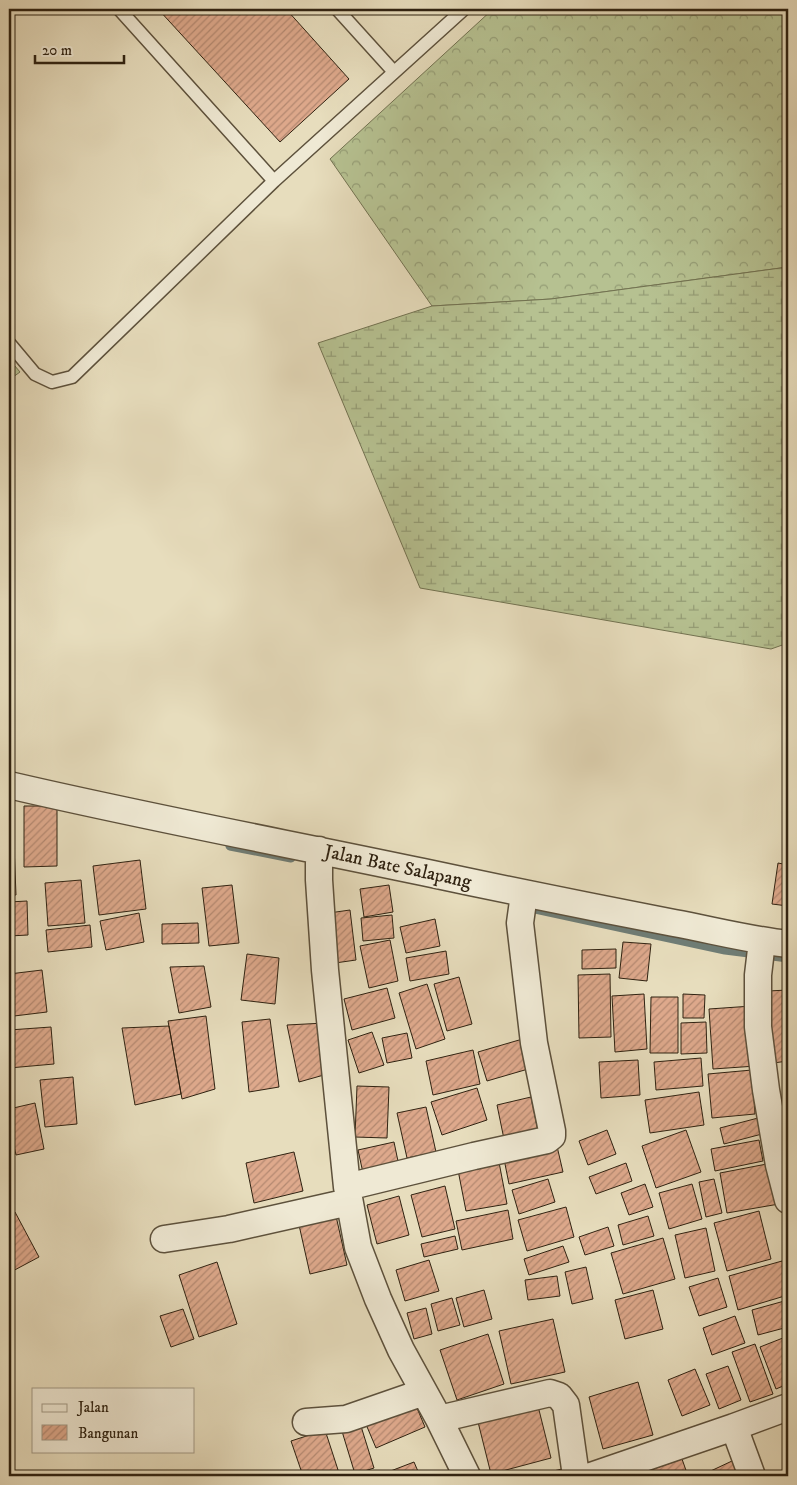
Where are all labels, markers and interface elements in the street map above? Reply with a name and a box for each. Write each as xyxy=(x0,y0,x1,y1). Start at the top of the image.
scale bar xyxy=(35,32,124,64)
text: 20 m xyxy=(42,41,72,60)
street label: Jalan Bate Salapang xyxy=(320,840,474,894)
legend xyxy=(32,1388,195,1452)
text: Jalan xyxy=(76,1398,109,1417)
text: Bangunan xyxy=(78,1424,138,1443)

